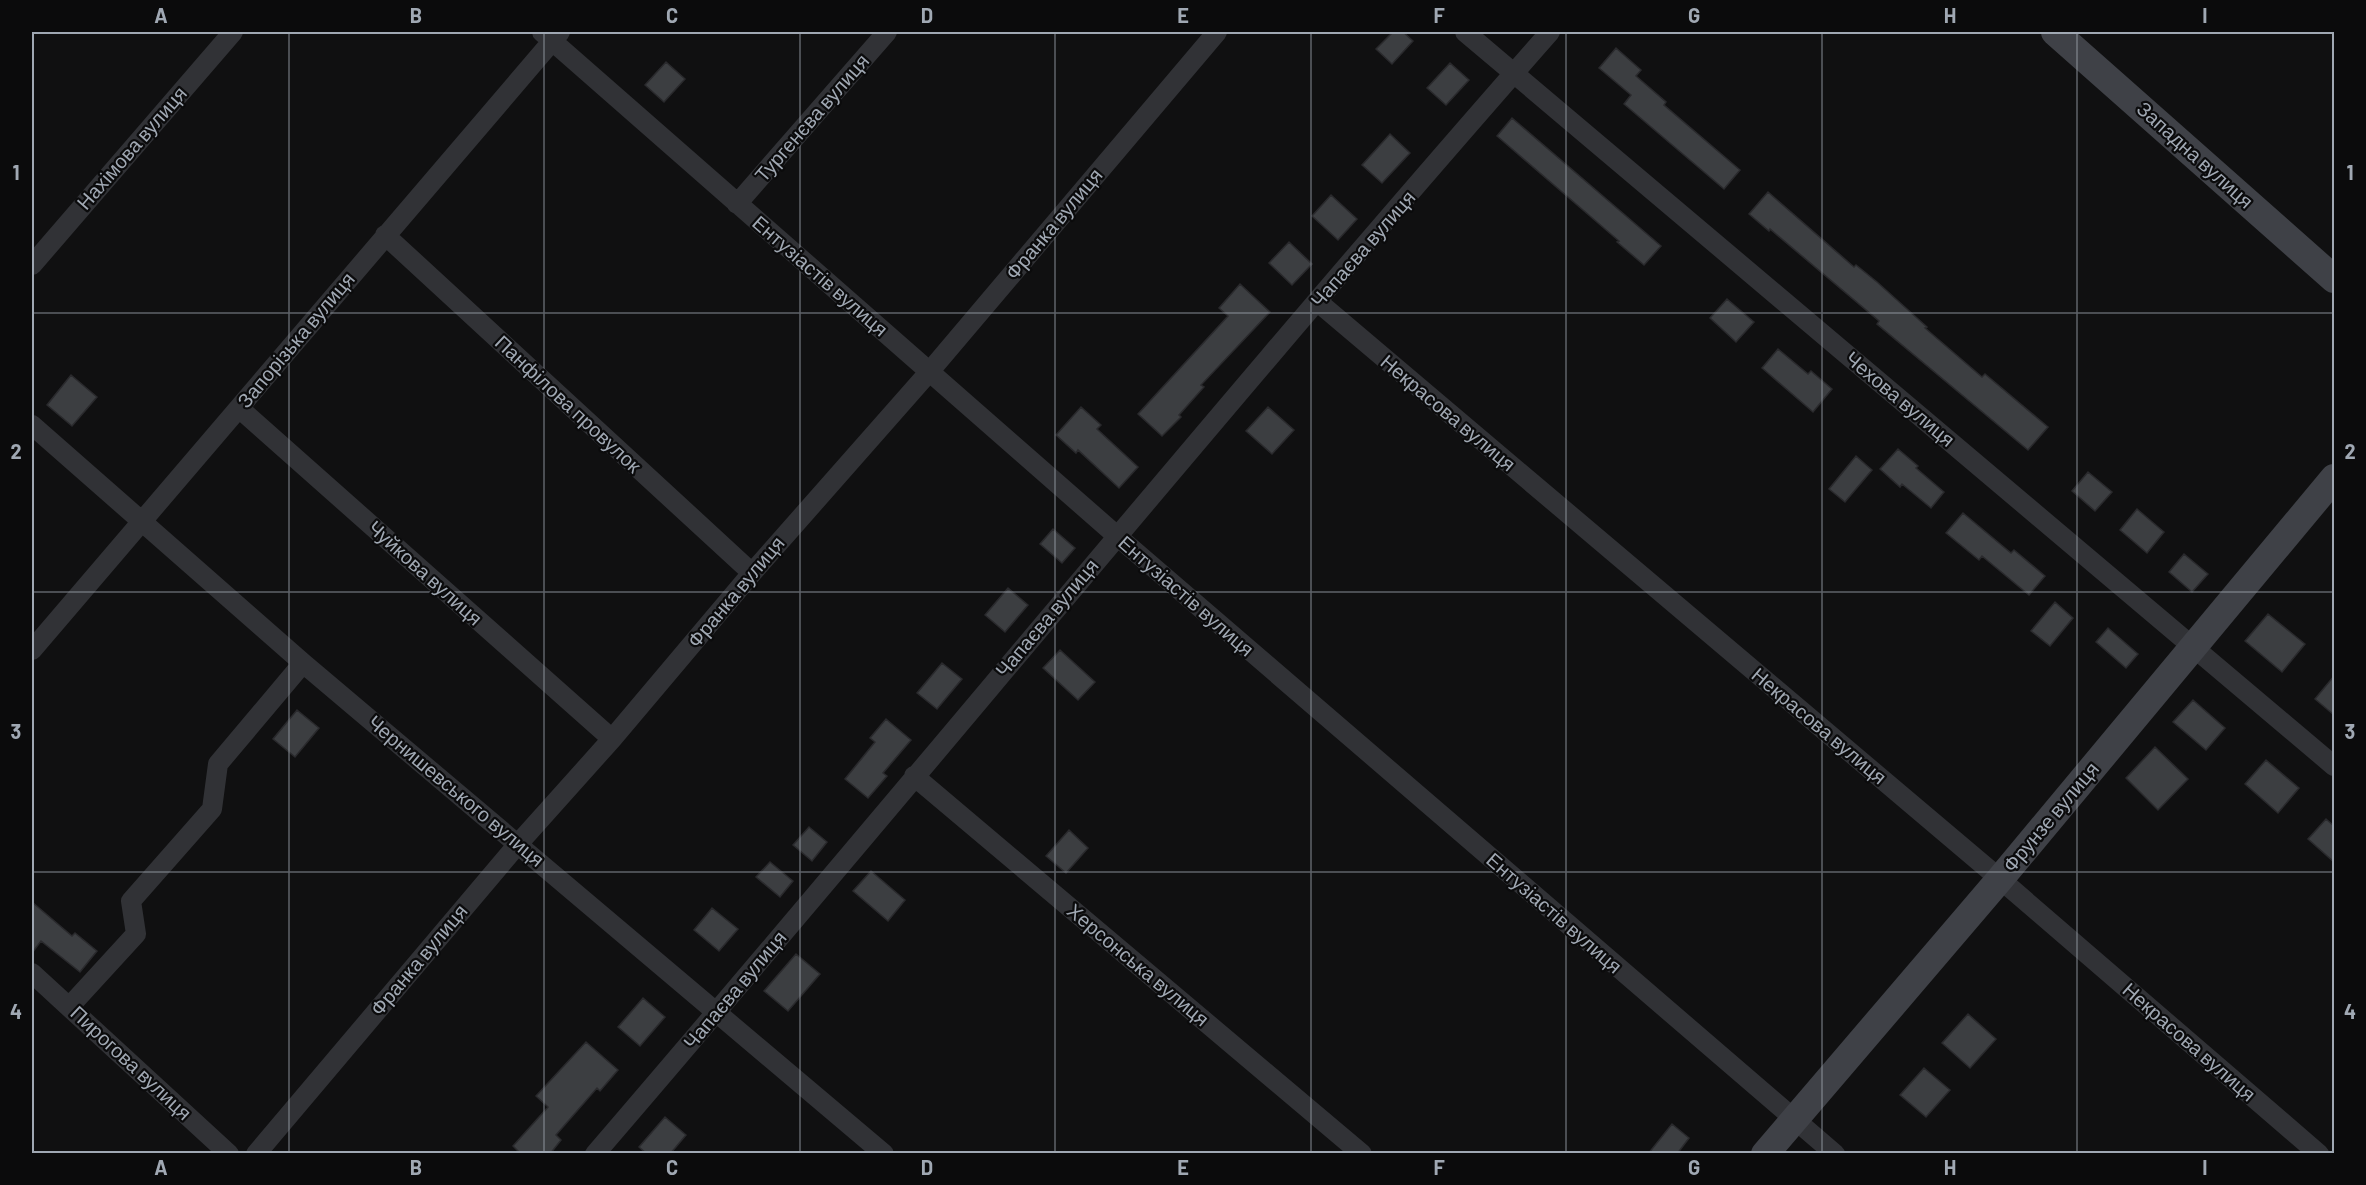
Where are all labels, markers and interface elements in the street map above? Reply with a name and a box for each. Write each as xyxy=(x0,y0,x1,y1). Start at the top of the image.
text: A xyxy=(154,3,168,27)
text: B xyxy=(410,3,422,27)
text: C xyxy=(666,3,678,27)
text: D xyxy=(921,3,933,27)
text: E xyxy=(1177,3,1189,27)
text: F xyxy=(1433,3,1445,27)
text: G xyxy=(1688,3,1700,27)
text: H xyxy=(1944,3,1956,27)
text: I xyxy=(2202,3,2208,27)
street label: Тургенєва вулиця xyxy=(749,48,873,186)
street label: Нахімова вулиця xyxy=(71,81,191,214)
street label: Западна вулиця xyxy=(2133,96,2259,213)
text: 1 xyxy=(12,160,20,184)
text: 1 xyxy=(2346,160,2354,184)
street label: Франка вулиця xyxy=(1000,163,1107,284)
street label: Чапаєва вулиця xyxy=(1305,185,1420,312)
street label: Ентузіастів вулиця xyxy=(748,210,893,341)
street label: Запорізька вулиця xyxy=(232,267,359,412)
street label: Панфілова провулок xyxy=(491,330,647,477)
street label: Чехова вулиця xyxy=(1841,346,1960,451)
street label: Некрасова вулиця xyxy=(1376,349,1521,476)
text: 2 xyxy=(10,439,22,463)
text: 2 xyxy=(2344,439,2356,463)
street label: Чуйкова вулиця xyxy=(364,515,488,630)
street label: Ентузіастів вулиця xyxy=(1114,530,1259,661)
street label: Франка вулиця xyxy=(682,531,789,652)
street label: Чапаєва вулиця xyxy=(990,553,1103,681)
street label: Некрасова вулиця xyxy=(1747,662,1892,789)
street label: Чернишевського вулиця xyxy=(364,709,550,871)
text: 3 xyxy=(11,719,21,743)
text: 3 xyxy=(2345,719,2355,743)
street label: Фрунзе вулиця xyxy=(1997,757,2103,876)
street label: Ентузіастів вулиця xyxy=(1482,847,1627,978)
street label: Херсонська вулиця xyxy=(1063,898,1214,1031)
street label: Франка вулиця xyxy=(365,899,472,1020)
street label: Чапаєва вулиця xyxy=(678,925,791,1053)
street label: Некрасова вулиця xyxy=(2118,977,2261,1106)
text: 4 xyxy=(10,999,22,1023)
text: 4 xyxy=(2344,999,2356,1023)
street label: Пирогова вулиця xyxy=(66,1000,197,1124)
text: A xyxy=(154,1155,168,1179)
text: B xyxy=(410,1155,422,1179)
text: C xyxy=(666,1155,678,1179)
text: D xyxy=(921,1155,933,1179)
text: E xyxy=(1177,1155,1189,1179)
text: F xyxy=(1433,1155,1445,1179)
text: G xyxy=(1688,1155,1700,1179)
text: H xyxy=(1944,1155,1956,1179)
text: I xyxy=(2202,1155,2208,1179)

